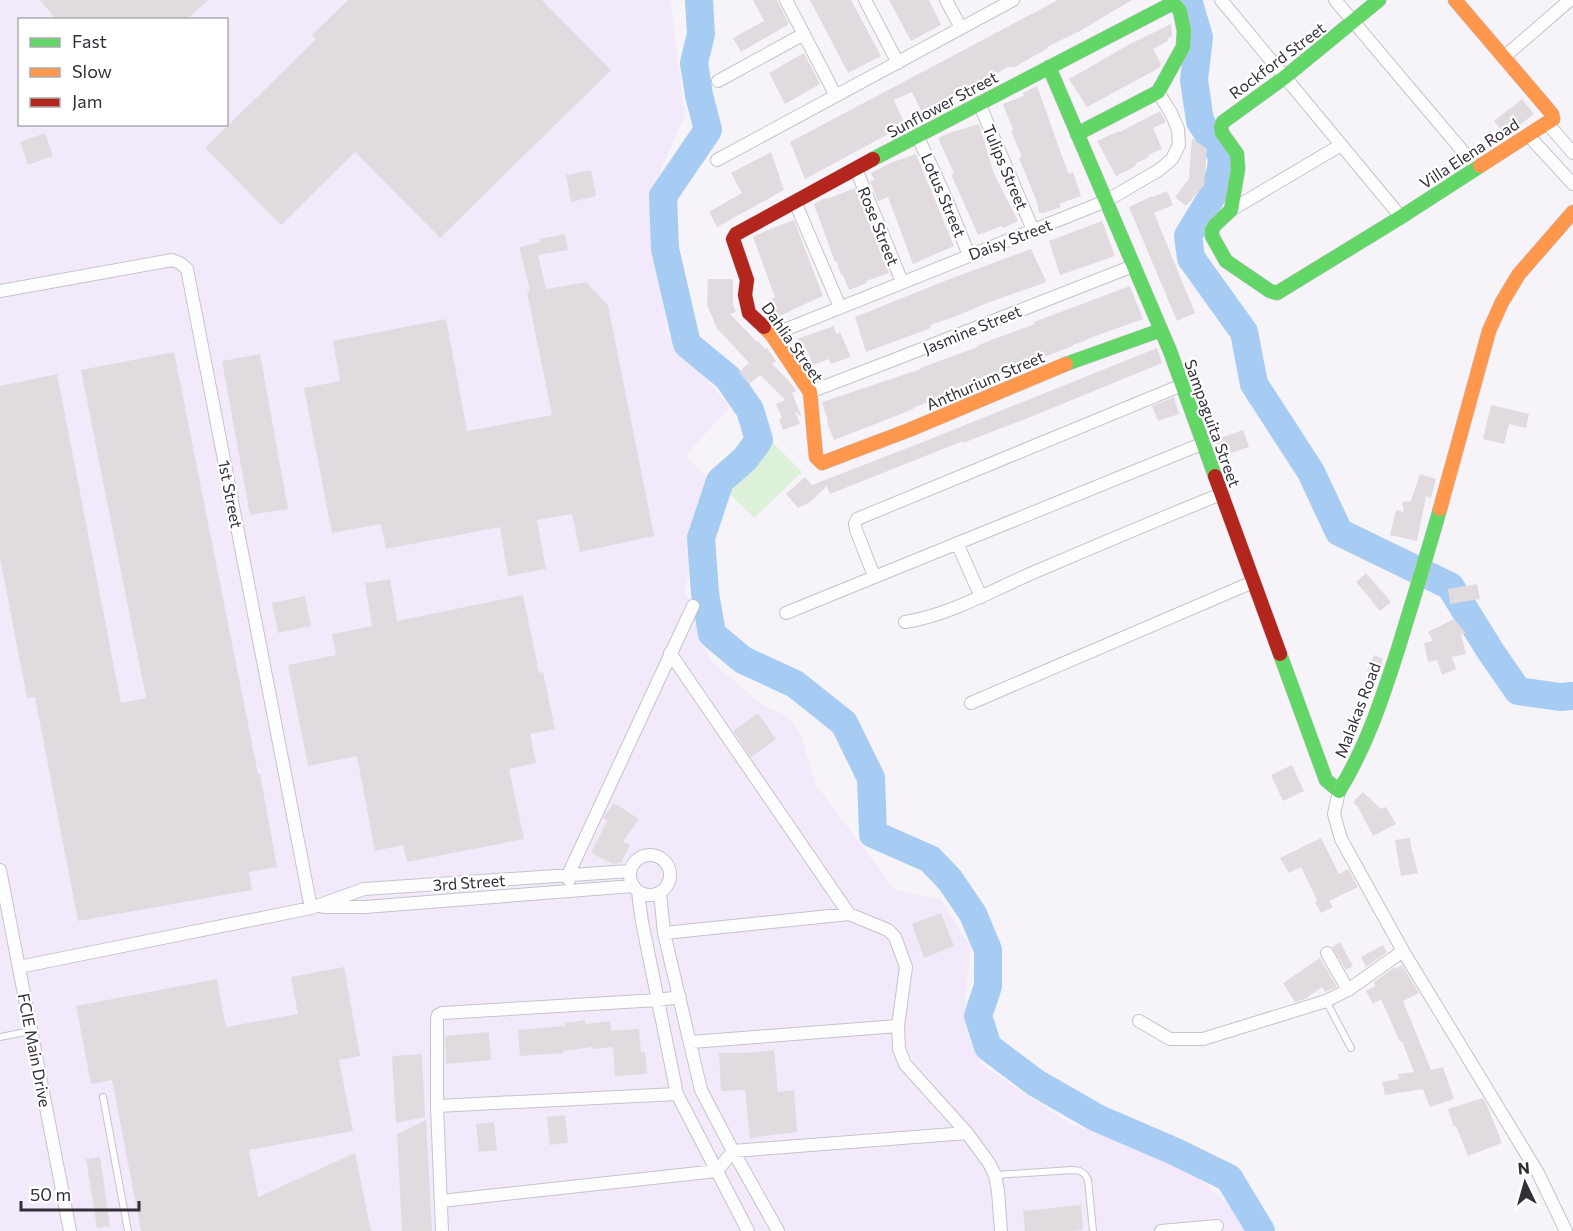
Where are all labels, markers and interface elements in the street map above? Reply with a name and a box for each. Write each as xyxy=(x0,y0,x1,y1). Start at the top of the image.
street label: Rockford Street xyxy=(1225,17,1329,102)
legend xyxy=(18,18,228,126)
text: Fast xyxy=(72,30,107,52)
text: Slow xyxy=(72,60,112,82)
street label: Sunflower Street xyxy=(883,67,1001,141)
text: Jam xyxy=(72,90,102,112)
street label: Villa Elena Road xyxy=(1416,114,1522,192)
street label: Tulips Street xyxy=(979,121,1033,213)
street label: Lotus Street xyxy=(918,150,970,240)
street label: Rose Street xyxy=(855,184,904,269)
street label: Daisy Street xyxy=(966,214,1055,264)
street label: Dahlia Street xyxy=(758,298,828,386)
street label: Jasmine Street xyxy=(920,300,1024,357)
street label: Anthurium Street xyxy=(923,346,1047,413)
street label: Sampaguita Street xyxy=(1181,357,1245,490)
street label: 1st Street xyxy=(215,458,247,530)
street label: Malakas Road xyxy=(1330,660,1384,760)
street label: 3rd Street xyxy=(432,870,506,894)
street label: FCIE Main Drive xyxy=(15,991,55,1109)
north arrow xyxy=(1495,1153,1555,1213)
text: N xyxy=(1517,1158,1530,1178)
scale bar xyxy=(21,1174,140,1212)
text: 50 m xyxy=(30,1183,71,1205)

